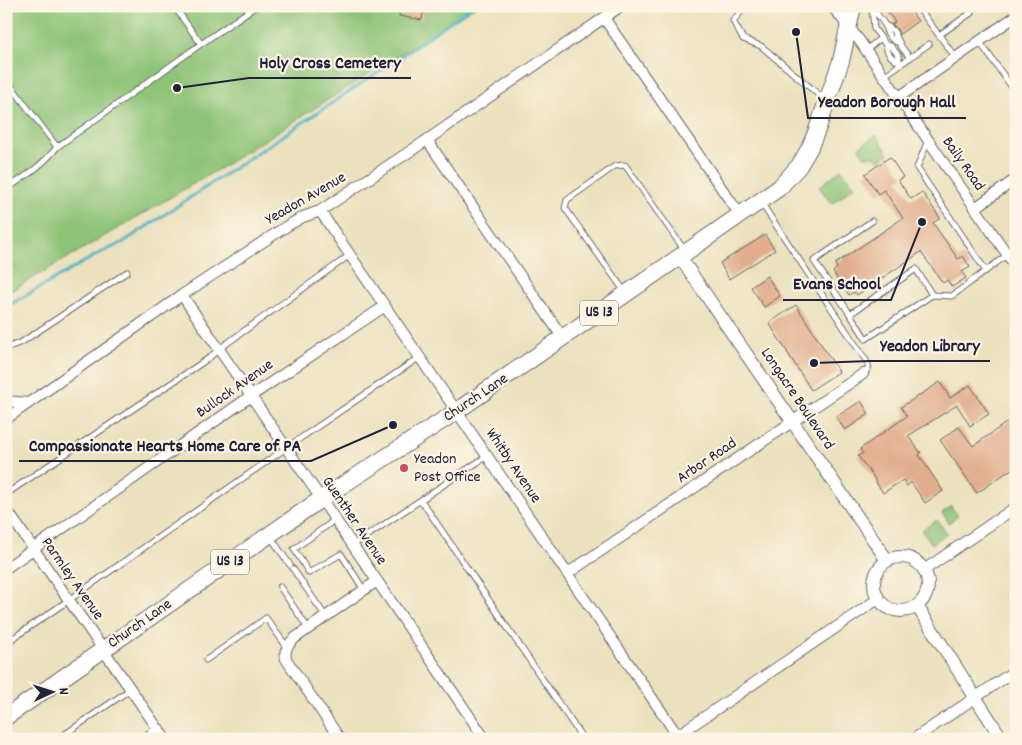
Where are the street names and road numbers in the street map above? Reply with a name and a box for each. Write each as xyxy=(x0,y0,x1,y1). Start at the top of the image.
street label: Baily Road xyxy=(936,132,990,196)
street label: Yeadon Avenue xyxy=(261,167,351,231)
road number: US 13 xyxy=(580,300,618,326)
street label: Longacre Boulevard xyxy=(754,343,840,455)
street label: Bullock Avenue xyxy=(192,354,278,424)
street label: Church Lane xyxy=(439,368,513,428)
street label: Whitby Avenue xyxy=(479,424,547,508)
street label: Arbor Road xyxy=(672,432,742,490)
street label: Guenther Avenue xyxy=(316,472,392,570)
street label: Parmley Avenue xyxy=(35,533,109,625)
road number: US 13 xyxy=(211,550,249,574)
street label: Church Lane xyxy=(103,593,177,655)

